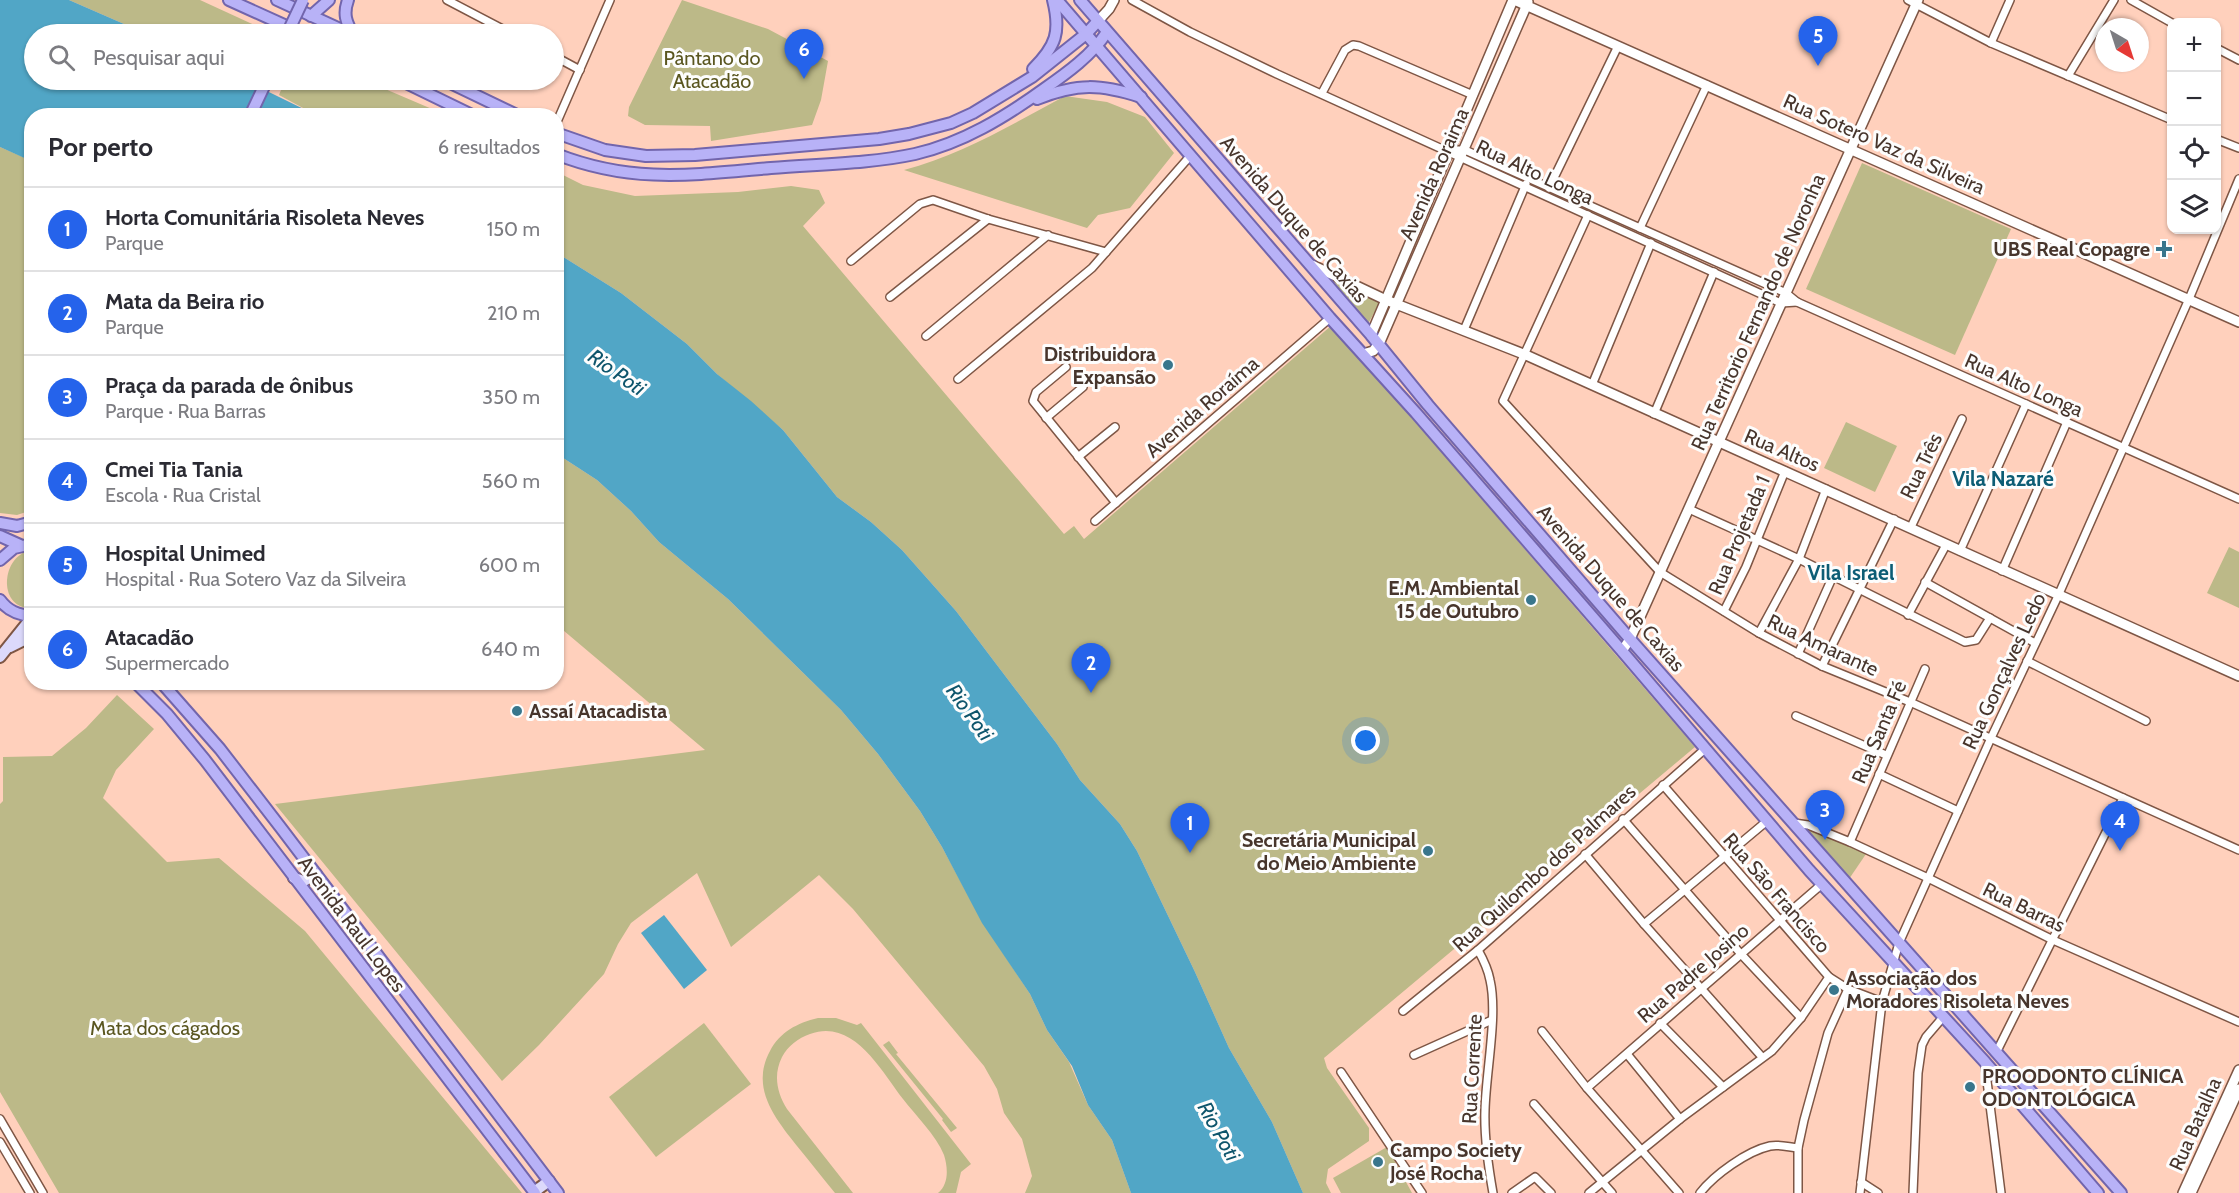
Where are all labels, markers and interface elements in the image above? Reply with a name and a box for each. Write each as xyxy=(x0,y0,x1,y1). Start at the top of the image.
pin: 5 xyxy=(1798,16,1838,66)
north arrow xyxy=(2095,18,2149,72)
map controls xyxy=(2167,18,2221,234)
button: + xyxy=(2167,18,2221,72)
search box xyxy=(24,24,564,90)
pin: 6 xyxy=(784,29,824,79)
icon: search xyxy=(45,41,78,74)
text: Pesquisar aqui xyxy=(93,44,225,71)
park label: Pântano do Atacadão xyxy=(664,46,760,93)
button: − xyxy=(2167,72,2221,126)
street label: Rua Sotero Vaz da Silveira xyxy=(1780,89,1989,199)
street label: Avenida Roraima xyxy=(1394,104,1474,244)
button: locate xyxy=(2167,126,2221,180)
text: Por perto xyxy=(48,131,153,163)
street label: Avenida Duque de Caxias xyxy=(1215,131,1373,307)
street label: Rua Alto Longa xyxy=(1472,134,1598,210)
text: 6 resultados xyxy=(438,135,540,159)
street label: Rua Territorio Fernando de Noronha xyxy=(1686,170,1830,454)
button: layers xyxy=(2167,180,2221,234)
text: Horta Comunitária Risoleta Neves xyxy=(105,204,424,231)
text: 1 xyxy=(64,217,71,241)
text: 150 m xyxy=(487,217,540,241)
text: Parque xyxy=(105,231,164,255)
place label: UBS Real Copagre xyxy=(1993,237,2150,261)
marker: UBS Real Copagre xyxy=(2155,240,2173,258)
text: Mata da Beira rio xyxy=(105,288,264,315)
text: 2 xyxy=(62,301,73,325)
text: 210 m xyxy=(487,301,540,325)
text: Parque xyxy=(105,315,164,339)
place label: Distribuidora Expansão xyxy=(1044,342,1156,389)
water label: Rio Poti xyxy=(584,343,651,401)
street label: Rua Alto Longa xyxy=(1961,348,2087,422)
street label: Avenida Roraíma xyxy=(1141,351,1264,463)
marker: Distribuidora Expansão xyxy=(1161,358,1175,372)
text: Praça da parada de ônibus xyxy=(105,372,353,399)
text: 3 xyxy=(62,385,73,409)
text: 350 m xyxy=(482,385,540,409)
text: Parque · Rua Barras xyxy=(105,399,266,423)
street label: Rua Altos xyxy=(1741,423,1823,477)
street label: Rua Três xyxy=(1895,429,1947,503)
text: Cmei Tia Tania xyxy=(105,456,243,483)
district label: Vila Nazaré xyxy=(1952,466,2054,491)
text: 4 xyxy=(61,469,74,493)
text: 560 m xyxy=(482,469,540,493)
street label: Rua Projetada 1 xyxy=(1703,472,1775,598)
text: Escola · Rua Cristal xyxy=(105,483,261,507)
street label: Avenida Duque de Caxias xyxy=(1532,500,1690,676)
text: Hospital Unimed xyxy=(105,540,266,567)
text: 5 xyxy=(62,553,73,577)
text: 600 m xyxy=(479,553,540,577)
district label: Vila Israel xyxy=(1808,560,1895,585)
text: Hospital · Rua Sotero Vaz da Silveira xyxy=(105,567,406,591)
place label: E.M. Ambiental 15 de Outubro xyxy=(1388,576,1519,623)
street label: Rua Gonçalves Ledo xyxy=(1957,589,2051,753)
marker: E.M. Ambiental 15 de Outubro xyxy=(1524,593,1538,607)
street label: Rua Amarante xyxy=(1764,609,1882,681)
text: Atacadão xyxy=(105,624,194,651)
text: 6 xyxy=(62,637,73,661)
text: 640 m xyxy=(481,637,540,661)
pin: 2 xyxy=(1072,644,1110,693)
text: Supermercado xyxy=(105,651,229,675)
street label: Rua Santa Fé xyxy=(1847,677,1911,787)
water label: Rio Poti xyxy=(941,679,999,746)
place label: Assaí Atacadista xyxy=(529,699,667,723)
marker: Assaí Atacadista xyxy=(510,704,524,718)
your location xyxy=(1351,726,1380,755)
street label: Rua Quilombo dos Palmares xyxy=(1447,779,1641,957)
pin: 3 xyxy=(1806,790,1844,840)
pin: 4 xyxy=(2100,802,2140,851)
pin: 1 xyxy=(1170,804,1210,853)
place label: Secretária Municipal do Meio Ambiente xyxy=(1242,828,1416,875)
street label: Rua São Francisco xyxy=(1718,828,1836,958)
marker: Secretária Municipal do Meio Ambiente xyxy=(1421,844,1435,858)
street label: Avenida Raul Lopes xyxy=(293,851,411,997)
street label: Rua Barras xyxy=(1979,877,2069,937)
street label: Rua Padre Josino xyxy=(1632,918,1754,1028)
place label: Associação dos Moradores Risoleta Neves xyxy=(1846,966,2069,1013)
marker: Associação dos Moradores Risoleta Neves xyxy=(1827,983,1841,997)
street label: Rua Corrente xyxy=(1457,1013,1487,1125)
park label: Mata dos cágados xyxy=(90,1016,240,1040)
place label: PROODONTO CLÍNICA ODONTOLÓGICA xyxy=(1982,1064,2184,1111)
street label: Rua Batalha xyxy=(2164,1073,2226,1174)
marker: PROODONTO CLÍNICA ODONTOLÓGICA xyxy=(1963,1080,1977,1094)
water label: Rio Poti xyxy=(1193,1097,1246,1165)
place label: Campo Society José Rocha xyxy=(1389,1138,1522,1185)
marker: Campo Society José Rocha xyxy=(1371,1155,1385,1169)

